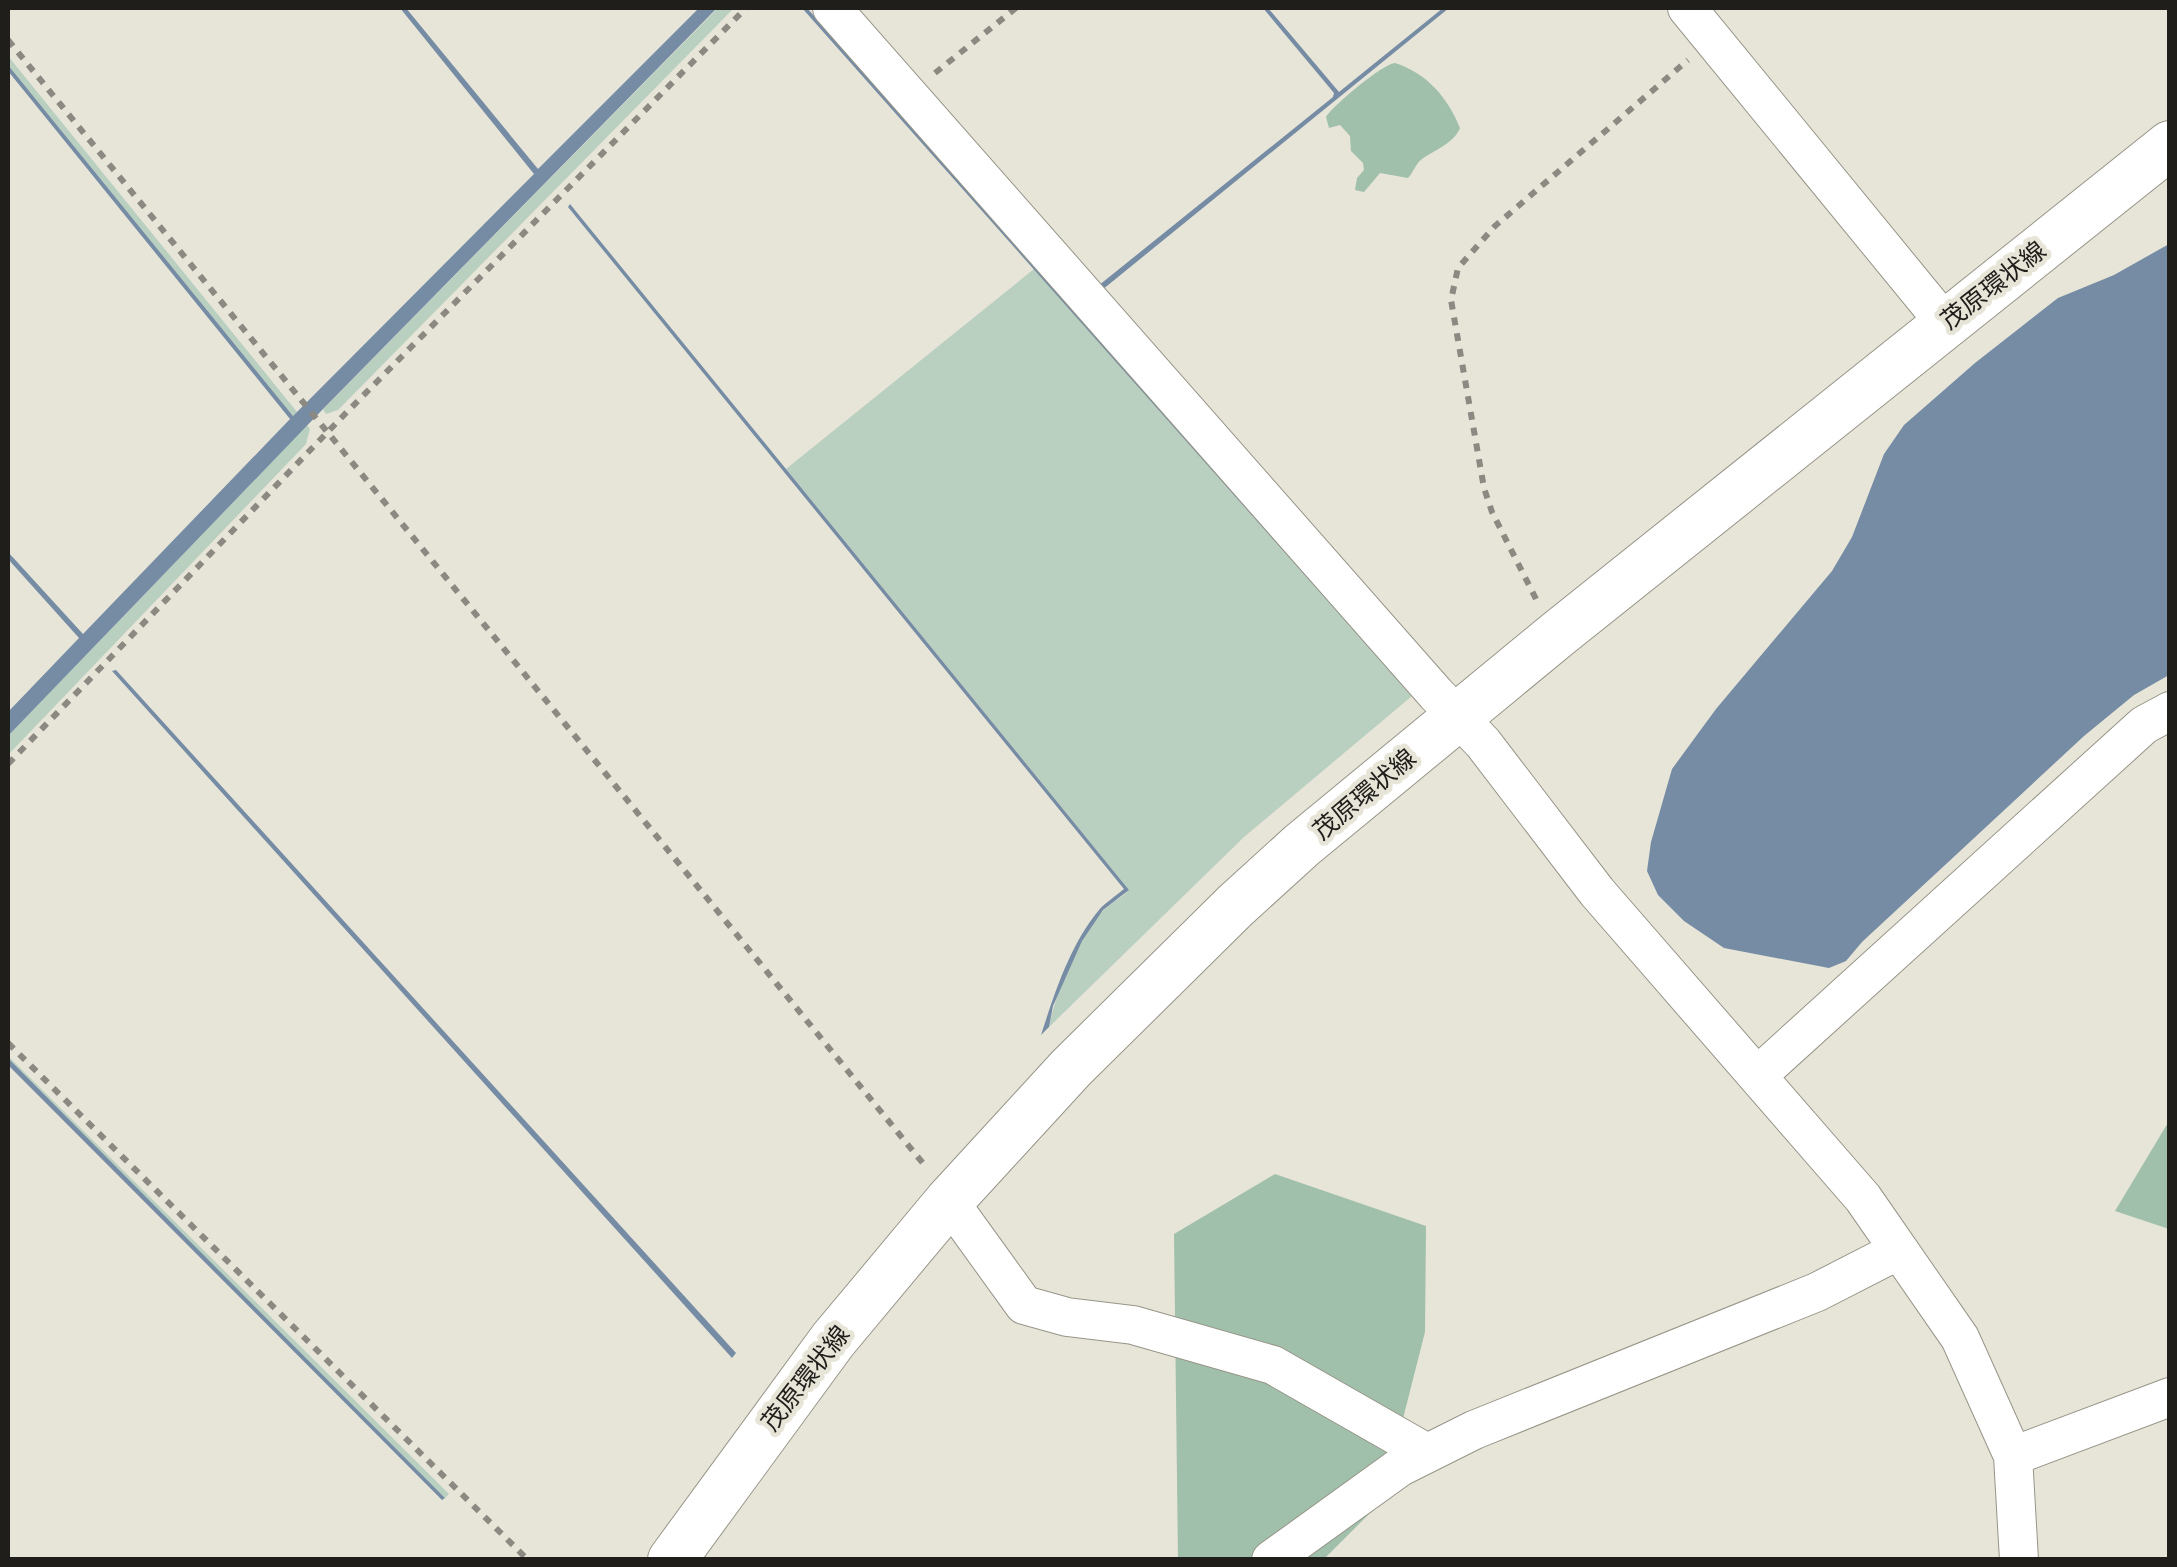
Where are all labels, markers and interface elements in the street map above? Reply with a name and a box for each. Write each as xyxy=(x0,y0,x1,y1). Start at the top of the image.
street label: 茂原環状線 xyxy=(1935,235,2052,336)
street label: 茂原環状線 xyxy=(1307,743,1422,846)
street label: 茂原環状線 xyxy=(755,1320,856,1437)

